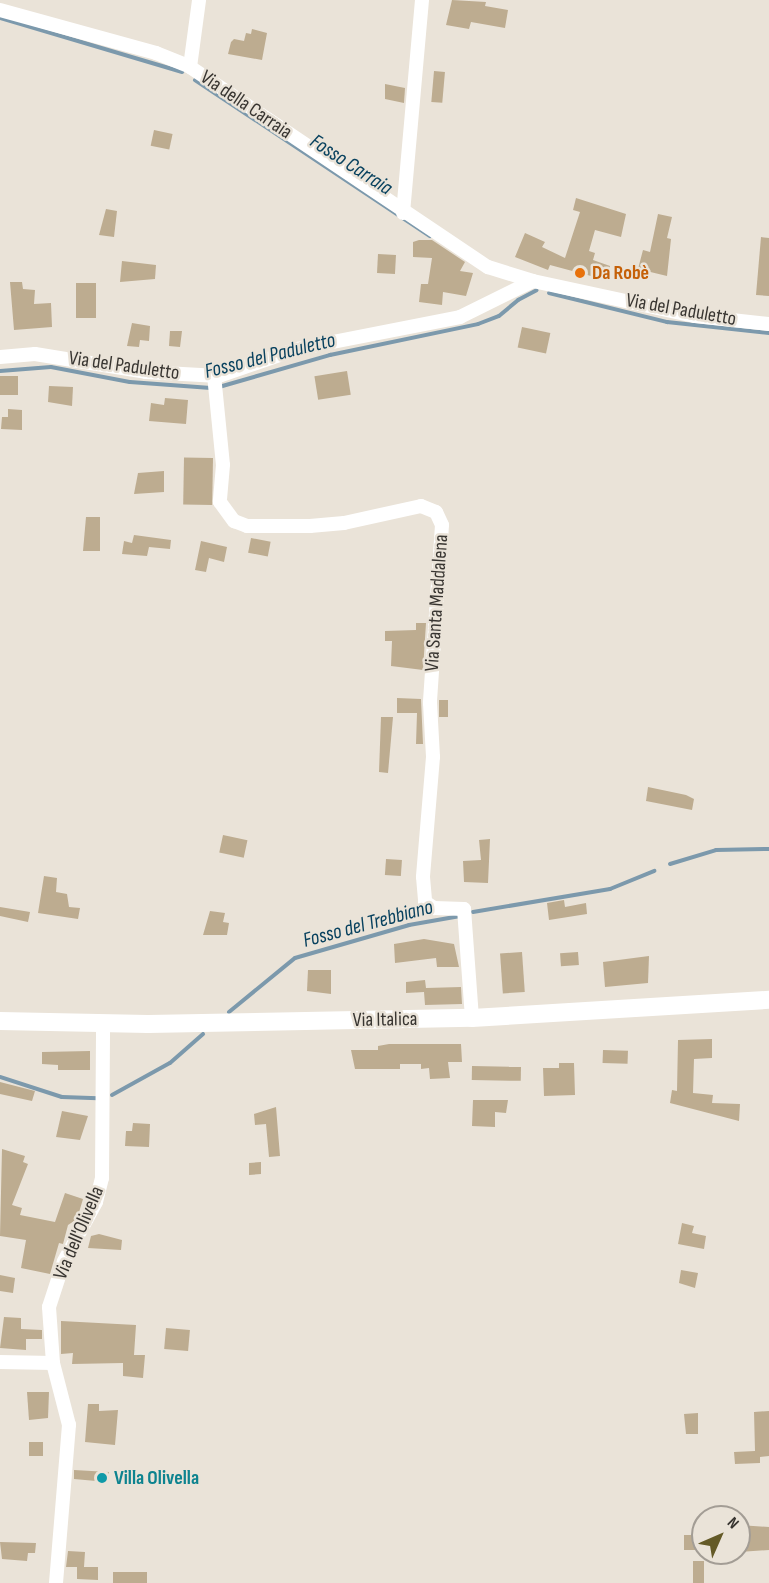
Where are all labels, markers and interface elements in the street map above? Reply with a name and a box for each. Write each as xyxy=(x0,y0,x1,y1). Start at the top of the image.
street label: Via della Carraia xyxy=(195,66,297,144)
water label: Fosso Carraia xyxy=(305,129,397,201)
place label: Da Robè xyxy=(592,261,649,285)
marker: Da Robè xyxy=(573,266,587,280)
street label: Via del Paduletto xyxy=(624,289,738,331)
water label: Fosso del Paduletto xyxy=(202,328,338,384)
street label: Via del Paduletto xyxy=(67,346,181,386)
street label: Via Santa Maddalena xyxy=(420,534,454,672)
water label: Fosso del Trebbiano xyxy=(300,895,436,953)
street label: Via Italica xyxy=(352,1007,418,1033)
street label: Via dell'Olivella xyxy=(49,1183,109,1283)
place label: Villa Olivella xyxy=(114,1466,199,1490)
marker: Villa Olivella xyxy=(95,1471,109,1485)
north arrow xyxy=(691,1505,751,1565)
text: N xyxy=(723,1514,742,1533)

